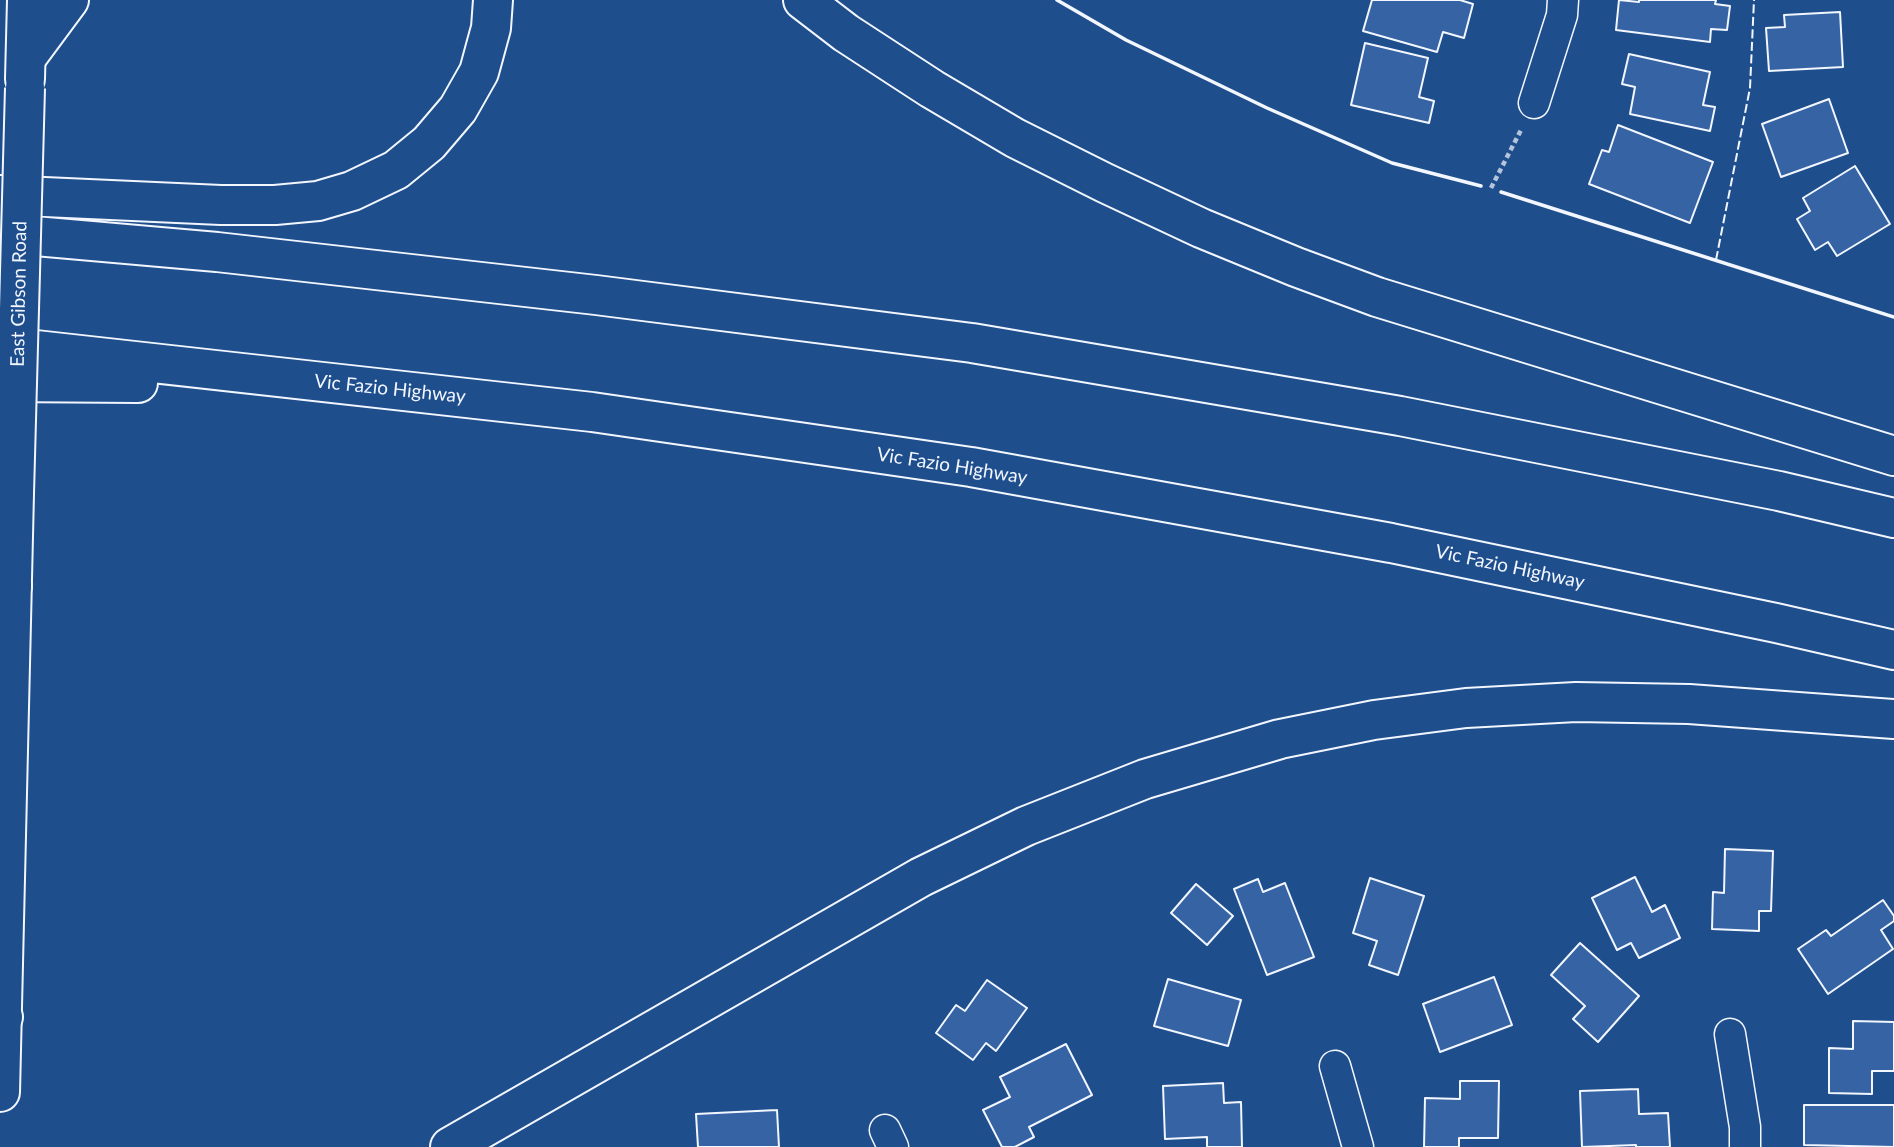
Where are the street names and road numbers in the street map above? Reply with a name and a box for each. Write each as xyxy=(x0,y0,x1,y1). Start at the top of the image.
street label: East Gibson Road xyxy=(6,221,32,367)
street label: Vic Fazio Highway xyxy=(313,370,467,408)
street label: Vic Fazio Highway xyxy=(875,443,1029,489)
street label: Vic Fazio Highway xyxy=(1433,540,1587,594)

